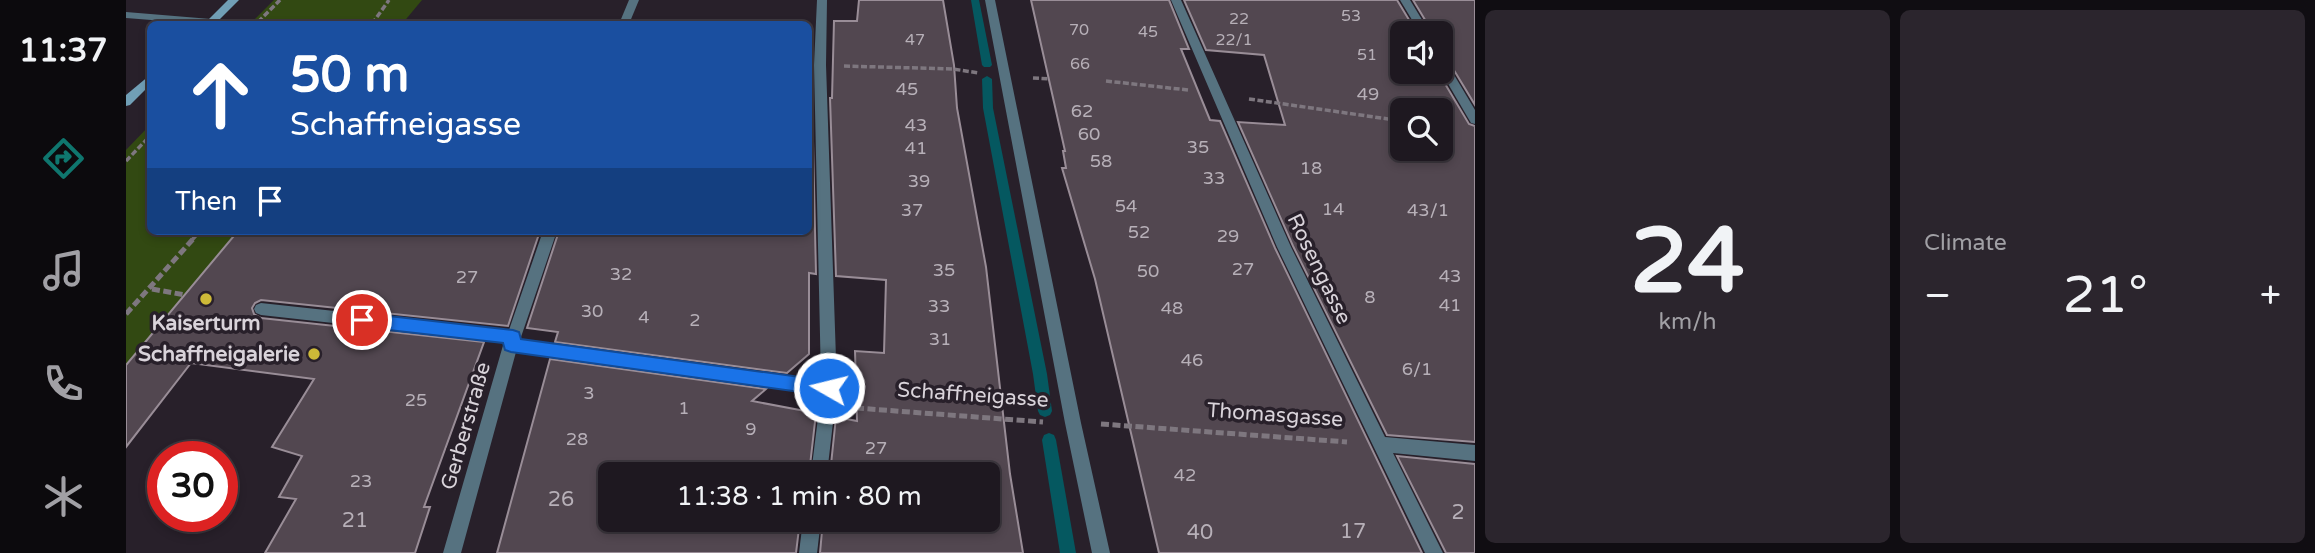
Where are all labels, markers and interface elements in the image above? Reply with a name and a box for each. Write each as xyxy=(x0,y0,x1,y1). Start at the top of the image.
house number: 53 xyxy=(1341,6,1361,26)
house number: 22 xyxy=(1229,9,1249,29)
house number: 70 xyxy=(1069,20,1089,40)
map controls xyxy=(1390,21,1453,161)
button: sound xyxy=(1390,21,1453,84)
house number: 45 xyxy=(1138,22,1158,42)
house number: 47 xyxy=(905,30,925,50)
house number: 22/1 xyxy=(1215,30,1253,50)
text: 11:37 xyxy=(19,32,107,70)
house number: 51 xyxy=(1357,45,1377,65)
text: 50 m xyxy=(290,46,409,105)
icon: ahead xyxy=(175,49,266,140)
house number: 66 xyxy=(1070,54,1090,74)
house number: 45 xyxy=(896,78,918,100)
house number: 49 xyxy=(1357,83,1379,105)
button: search xyxy=(1390,98,1453,161)
house number: 62 xyxy=(1071,100,1093,122)
text: Schaffneigasse xyxy=(290,106,521,144)
house number: 43 xyxy=(905,114,927,136)
house number: 60 xyxy=(1078,123,1100,145)
icon: directions xyxy=(39,134,88,183)
house number: 35 xyxy=(1187,136,1209,158)
house number: 41 xyxy=(905,137,927,159)
house number: 58 xyxy=(1090,150,1112,172)
house number: 18 xyxy=(1300,157,1322,179)
house number: 33 xyxy=(1203,167,1225,189)
house number: 39 xyxy=(908,170,930,192)
icon: arrive xyxy=(251,182,289,220)
text: Then xyxy=(175,186,237,217)
house number: 54 xyxy=(1115,195,1137,217)
house number: 14 xyxy=(1322,198,1344,220)
house number: 37 xyxy=(901,199,923,221)
house number: 43/1 xyxy=(1407,199,1449,221)
text: 24 xyxy=(1630,207,1745,317)
street label: Rosengasse xyxy=(1282,210,1356,328)
house number: 52 xyxy=(1128,221,1150,243)
house number: 29 xyxy=(1217,225,1239,247)
text: Climate xyxy=(1924,229,2007,257)
icon: music xyxy=(39,246,88,295)
house number: 27 xyxy=(1232,258,1254,280)
house number: 35 xyxy=(933,259,955,281)
house number: 50 xyxy=(1137,260,1159,282)
house number: 32 xyxy=(610,263,632,285)
text: 21° xyxy=(2063,264,2148,327)
house number: 43 xyxy=(1439,265,1461,287)
house number: 27 xyxy=(456,266,478,288)
text: − xyxy=(1924,273,1951,319)
text: + xyxy=(2260,273,2281,319)
house number: 8 xyxy=(1364,286,1376,308)
pin xyxy=(332,290,392,350)
marker: Kaiserturm xyxy=(198,291,214,307)
house number: 41 xyxy=(1439,294,1461,316)
house number: 33 xyxy=(928,295,950,317)
house number: 48 xyxy=(1161,297,1183,319)
house number: 30 xyxy=(581,300,603,322)
icon: arrive xyxy=(343,301,381,339)
house number: 4 xyxy=(638,306,650,328)
text: km/h xyxy=(1659,308,1716,336)
house number: 2 xyxy=(689,309,701,331)
place label: Kaiserturm xyxy=(151,311,261,336)
house number: 31 xyxy=(929,328,951,350)
place label: Schaffneigalerie xyxy=(138,342,300,367)
marker: Schaffneigalerie xyxy=(306,346,322,362)
house number: 46 xyxy=(1181,349,1203,371)
position arrow xyxy=(792,351,866,425)
house number: 6/1 xyxy=(1402,358,1432,380)
icon: phone xyxy=(39,359,88,408)
street label: Gerberstraße xyxy=(436,359,496,493)
street label: Schaffneigasse xyxy=(896,377,1050,413)
house number: 3 xyxy=(583,382,595,404)
house number: 25 xyxy=(405,389,427,411)
house number: 1 xyxy=(678,397,690,419)
street label: Thomasgasse xyxy=(1206,398,1344,432)
house number: 9 xyxy=(745,418,757,440)
house number: 28 xyxy=(566,428,588,450)
house number: 27 xyxy=(865,437,887,459)
speed limit sign: 30 xyxy=(147,441,238,532)
house number: 42 xyxy=(1174,464,1196,486)
house number: 23 xyxy=(350,470,372,492)
icon: climate xyxy=(39,472,88,521)
text: 11:38 · 1 min · 80 m xyxy=(676,481,922,512)
house number: 26 xyxy=(548,487,574,512)
house number: 2 xyxy=(1451,500,1465,525)
house number: 21 xyxy=(342,508,368,533)
house number: 17 xyxy=(1340,519,1366,544)
house number: 40 xyxy=(1187,520,1213,545)

